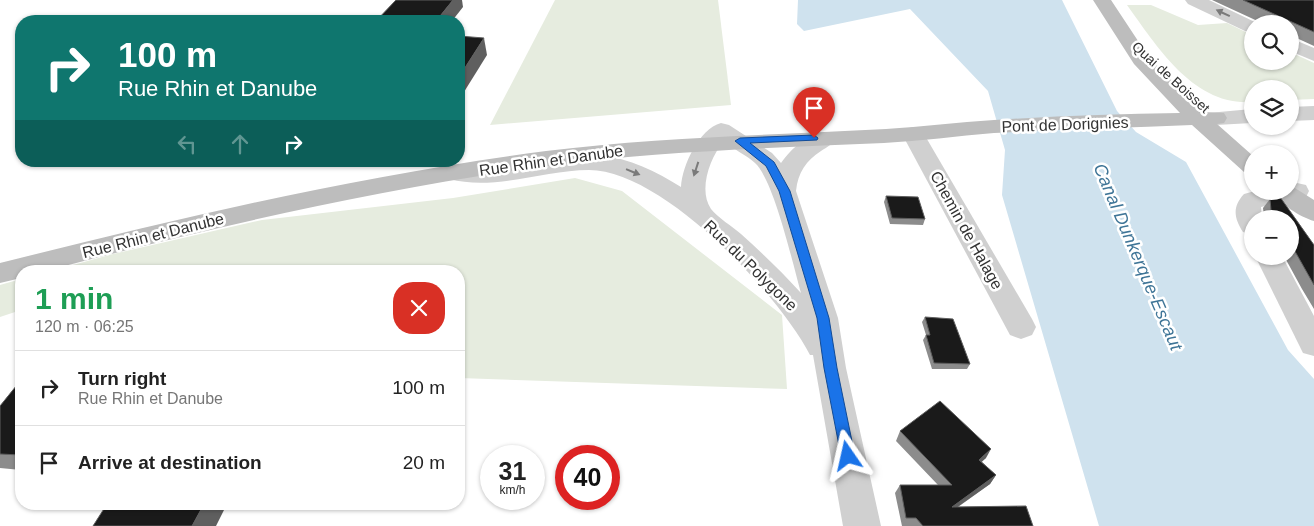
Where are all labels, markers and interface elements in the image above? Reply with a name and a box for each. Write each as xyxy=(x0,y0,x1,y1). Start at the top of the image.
one-way arrow xyxy=(1216,9,1230,17)
map controls xyxy=(1244,15,1299,265)
button: search xyxy=(1244,15,1299,70)
icon: right xyxy=(35,35,100,100)
text: 100 m xyxy=(118,35,217,74)
street label: Quai de Boisset xyxy=(1129,38,1213,116)
text: Rue Rhin et Danube xyxy=(118,76,317,101)
button: layers xyxy=(1244,80,1299,135)
pin xyxy=(793,87,835,138)
icon: arrive xyxy=(800,94,828,122)
street label: Pont de Dorignies xyxy=(1001,114,1129,135)
icon: left xyxy=(173,130,201,158)
icon: ahead xyxy=(226,130,254,158)
icon: right xyxy=(279,130,307,158)
street label: Rue Rhin et Danube xyxy=(478,142,624,179)
button: + xyxy=(1244,145,1299,200)
water label: Canal Dunkerque-Escaut xyxy=(1090,161,1187,354)
one-way arrow xyxy=(692,162,700,177)
one-way arrow xyxy=(626,168,641,176)
street label: Chemin de Halage xyxy=(927,168,1006,292)
street label: Rue Rhin et Danube xyxy=(81,210,226,261)
button: − xyxy=(1244,210,1299,265)
street label: Rue du Polygone xyxy=(701,217,801,314)
text: 1 min xyxy=(35,282,113,315)
button: close xyxy=(393,282,445,334)
text: 120 m · 06:25 xyxy=(35,318,134,335)
text: Turn right xyxy=(78,368,166,389)
icon: right xyxy=(35,374,63,402)
text: 100 m xyxy=(392,377,445,398)
text: Rue Rhin et Danube xyxy=(78,390,223,407)
position arrow xyxy=(821,429,873,481)
speed limit sign: 40 xyxy=(555,445,620,510)
icon: arrive xyxy=(35,449,63,477)
text: Arrive at destination xyxy=(78,452,262,473)
text: 20 m xyxy=(403,452,445,473)
text: 31 xyxy=(499,457,526,485)
text: km/h xyxy=(499,483,526,497)

